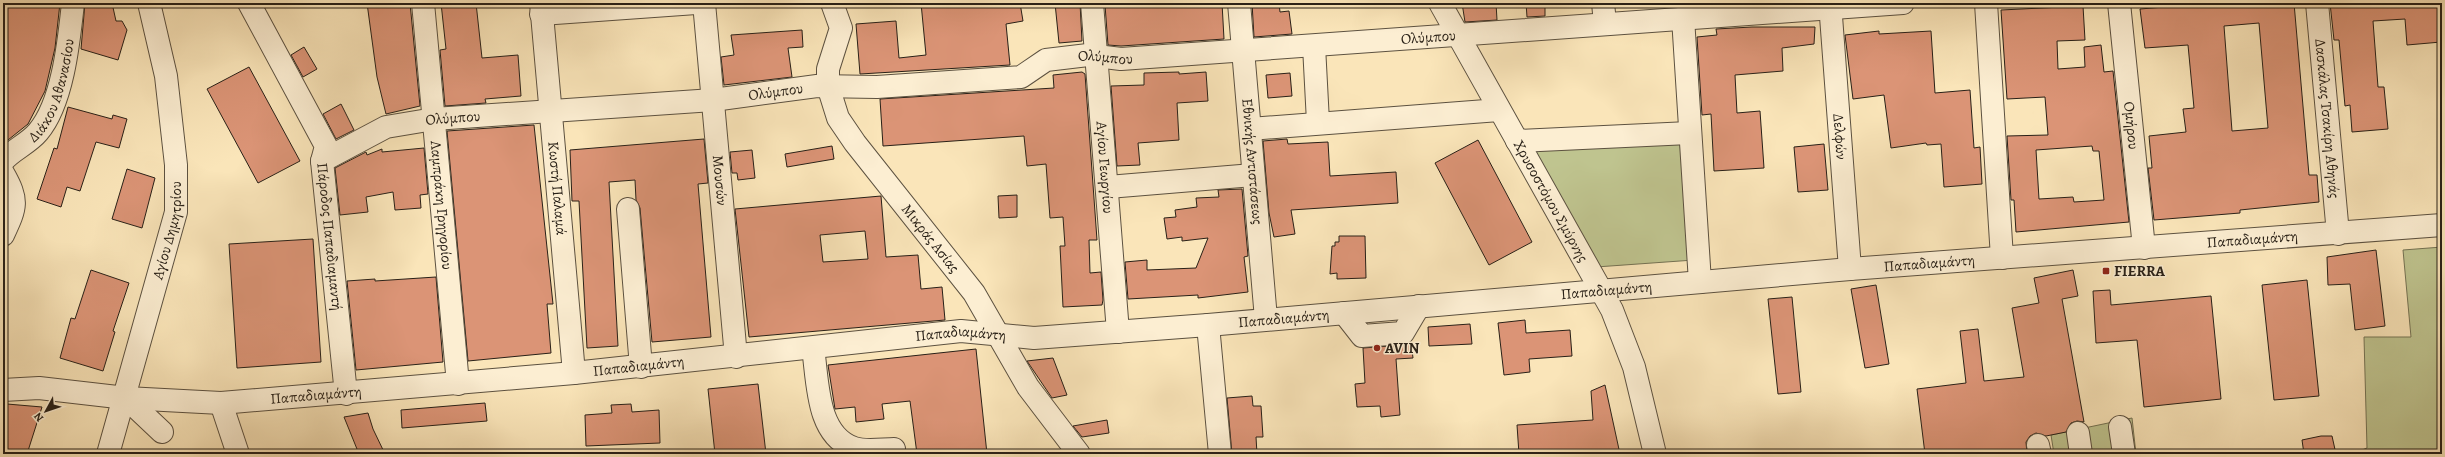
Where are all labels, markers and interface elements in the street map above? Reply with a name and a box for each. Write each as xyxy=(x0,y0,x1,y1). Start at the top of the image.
street label: Ολύμπου xyxy=(1400,25,1457,49)
street label: Διάκου Αθανασίου xyxy=(24,37,79,147)
street label: Δασκάλας Τσακίρη Αθηνάς xyxy=(2310,38,2345,199)
street label: Ολύμπου xyxy=(1077,45,1134,69)
street label: Ολύμπου xyxy=(747,78,804,105)
street label: Εθνικής Αντιστάσεως xyxy=(1237,97,1268,225)
street label: Ομήρου xyxy=(2119,100,2144,150)
street label: Ολύμπου xyxy=(424,106,481,130)
street label: Δελφών xyxy=(1828,113,1852,160)
street label: Αγίου Γεωργίου xyxy=(1091,120,1119,214)
street label: Χρυσοστόμου Σμύρνης xyxy=(1509,136,1593,266)
street label: Λαμπράκη Γρηγορίου xyxy=(426,139,457,271)
street label: Κωστή Παλαμά xyxy=(543,140,572,236)
street label: Μουσών xyxy=(708,154,732,206)
street label: Πάροδος Παπαδιαμαντή xyxy=(312,162,347,312)
street label: Αγίου Δημητρίου xyxy=(147,181,186,283)
street label: Μικράς Ασίας xyxy=(897,200,964,277)
street label: Παπαδιαμάντη xyxy=(2206,226,2299,252)
street label: Παπαδιαμάντη xyxy=(1883,250,1976,276)
place label: FIERRA xyxy=(2114,261,2166,281)
marker: FIERRA xyxy=(2101,266,2111,276)
street label: Παπαδιαμάντη xyxy=(1560,276,1653,304)
street label: Παπαδιαμάντη xyxy=(1237,304,1330,332)
street label: Παπαδιαμάντη xyxy=(914,321,1007,346)
place label: AVIN xyxy=(1384,338,1419,358)
marker: AVIN xyxy=(1372,343,1382,353)
street label: Παπαδιαμάντη xyxy=(592,351,685,381)
street label: Παπαδιαμάντη xyxy=(269,381,362,409)
north arrow xyxy=(26,391,66,431)
text: N xyxy=(30,409,47,425)

